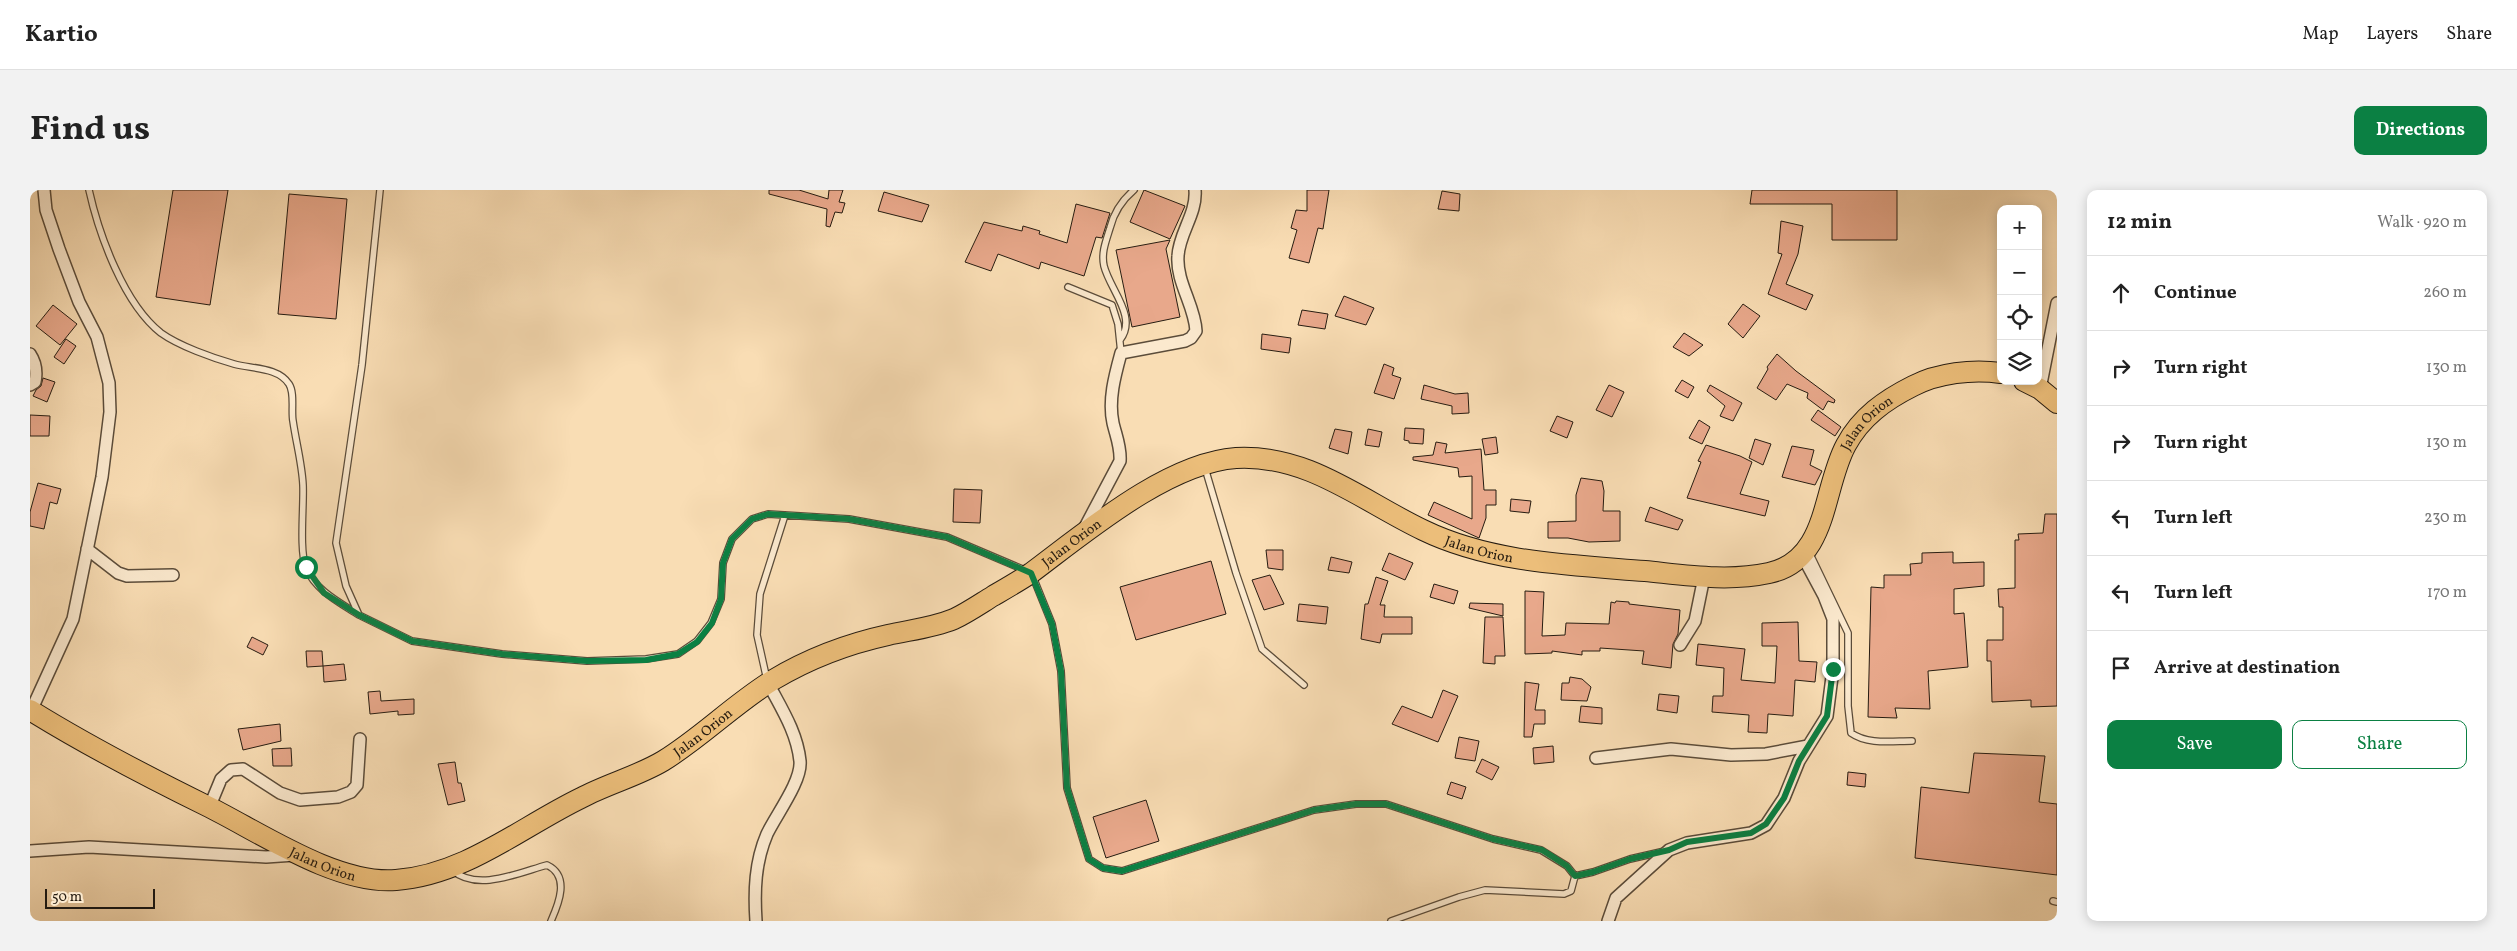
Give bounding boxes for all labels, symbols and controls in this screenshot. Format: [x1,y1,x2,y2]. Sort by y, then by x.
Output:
text: Kartio [25,18,98,52]
text: Map [2302,22,2338,47]
text: Layers [2366,22,2418,47]
text: Share [2446,22,2492,47]
text: Find us [30,106,150,154]
button: Directions [2354,106,2487,155]
map controls [1997,205,2042,385]
button: + [1997,205,2042,250]
text: 12 min [2107,208,2172,237]
text: Walk · 920 m [2377,212,2467,234]
button: − [1997,250,2042,295]
icon: ahead [2107,279,2135,307]
text: Continue [2154,280,2237,306]
text: 260 m [2423,282,2467,304]
button: locate [1997,295,2042,340]
button: layers [1997,340,2042,385]
icon: right [2107,354,2135,382]
text: Turn right [2154,355,2247,381]
text: 130 m [2426,357,2467,379]
street label: Jalan Orion [1837,392,1897,454]
icon: right [2107,429,2135,457]
text: Turn right [2154,430,2247,456]
text: 130 m [2426,432,2467,454]
icon: left [2107,504,2135,532]
text: Turn left [2154,505,2233,531]
text: 230 m [2424,507,2467,529]
street label: Jalan Orion [1038,515,1106,573]
street label: Jalan Orion [1442,532,1515,568]
route start [295,556,318,579]
icon: left [2107,579,2135,607]
text: Turn left [2154,580,2233,606]
text: 170 m [2427,582,2467,604]
icon: arrive [2107,654,2135,682]
text: Arrive at destination [2154,655,2340,681]
route end [1822,658,1845,681]
street label: Jalan Orion [670,704,737,762]
button: Save [2107,720,2282,769]
button: Share [2292,720,2467,769]
street label: Jalan Orion [286,843,358,887]
scale bar [45,886,155,909]
text: 50 m [52,888,82,907]

